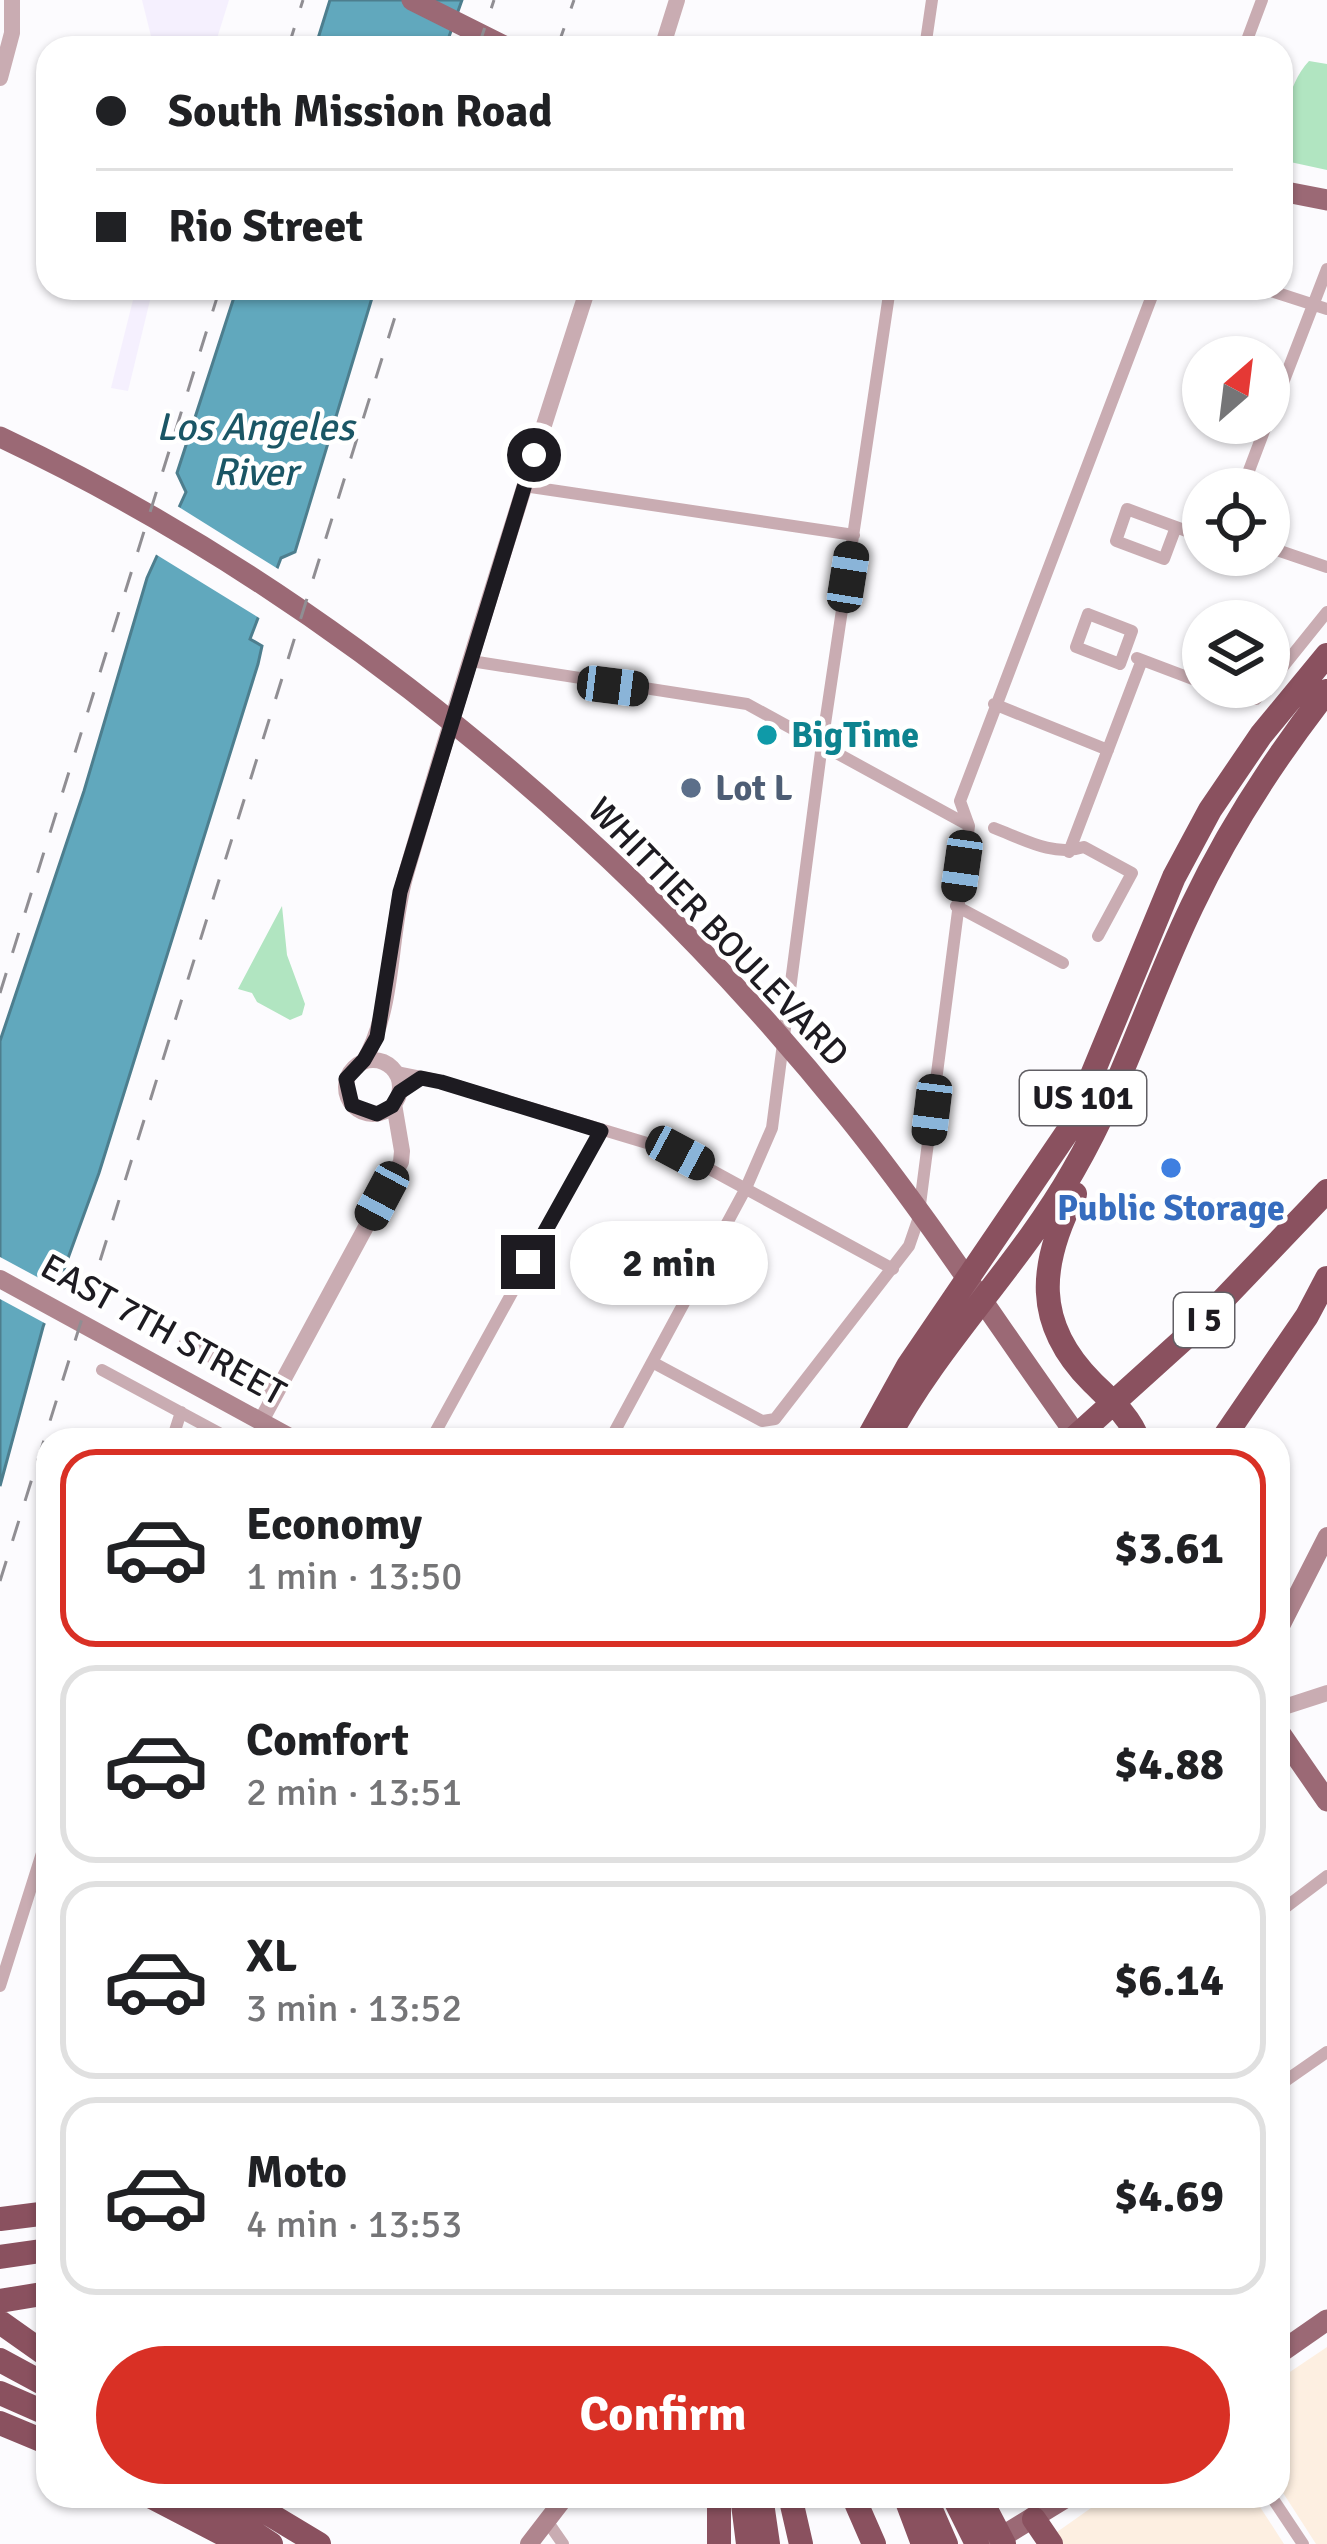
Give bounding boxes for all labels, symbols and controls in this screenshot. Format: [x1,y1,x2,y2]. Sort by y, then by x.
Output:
text: South Mission Road [168,84,552,139]
text: Rio Street [168,199,363,254]
north arrow [1182,336,1290,444]
map controls [1182,336,1290,708]
water label: Los Angeles River [156,403,357,496]
route start [507,428,561,482]
button: locate [1182,468,1290,576]
car [825,539,871,615]
button: layers [1182,600,1290,708]
car [575,664,651,708]
place label: BigTime [791,713,919,758]
marker: BigTime [754,722,780,748]
place label: Lot L [715,766,793,811]
marker: Lot L [678,775,704,801]
street label: WHITTIER BOULEVARD [578,788,858,1076]
car [939,828,985,904]
road number: US 101 [1020,1071,1146,1125]
car [910,1072,954,1148]
car [640,1120,720,1186]
marker: Public Storage [1158,1155,1184,1181]
car [349,1156,415,1236]
place label: Public Storage [1057,1186,1285,1231]
callout: 2 min [570,1220,768,1304]
route end [501,1235,555,1289]
text: 2 min [622,1239,716,1287]
street label: EAST 7TH STREET [33,1244,294,1416]
road number: I 5 [1174,1293,1234,1347]
icon: car [102,1494,210,1602]
text: Economy [246,1497,422,1552]
text: $3.61 [1114,1521,1224,1576]
text: 1 min · 13:50 [246,1552,462,1600]
icon: car [102,1710,210,1818]
text: Comfort [246,1713,409,1768]
text: $4.88 [1114,1737,1224,1792]
text: 2 min · 13:51 [246,1768,462,1816]
icon: car [102,1926,210,2034]
text: XL [246,1929,297,1984]
text: $6.14 [1114,1953,1224,2008]
text: 3 min · 13:52 [246,1984,462,2032]
icon: car [102,2142,210,2250]
text: Moto [246,2145,347,2200]
text: $4.69 [1114,2169,1224,2224]
text: 4 min · 13:53 [246,2200,462,2248]
button: Confirm [96,2346,1230,2484]

